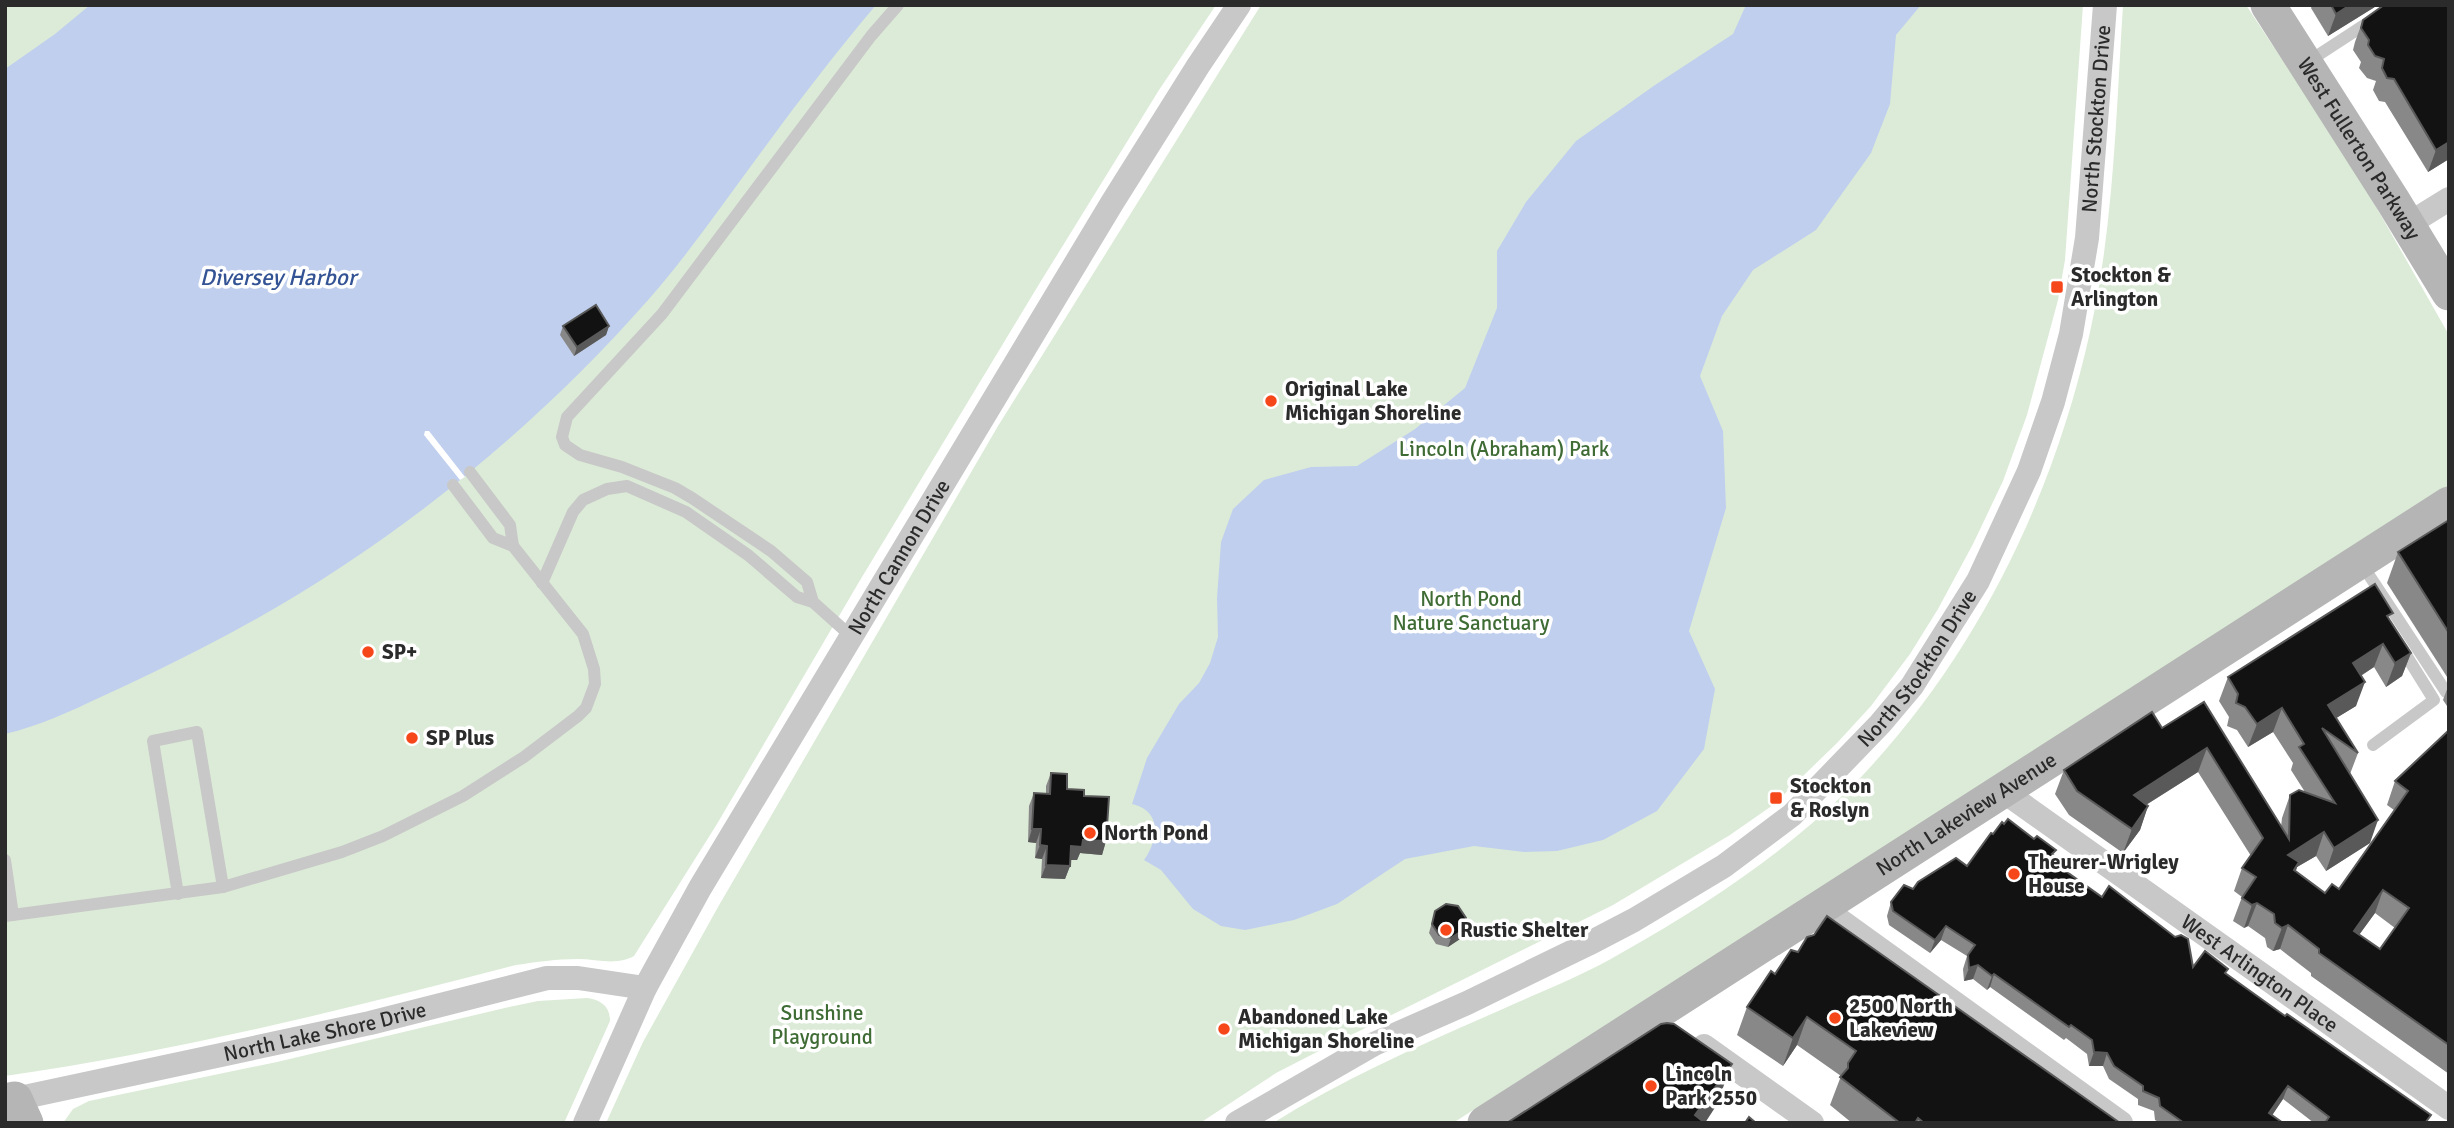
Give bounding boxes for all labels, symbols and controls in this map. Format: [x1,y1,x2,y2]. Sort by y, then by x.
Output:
street label: North Stockton Drive [2076,24,2116,214]
street label: West Fullerton Parkway [2292,52,2427,245]
place label: Stockton & Arlington [2071,262,2171,312]
water label: Diversey Harbor [200,263,360,292]
marker: Stockton & Arlington [2049,279,2065,295]
place label: Original Lake Michigan Shoreline [1285,376,1462,426]
marker: Original Lake Michigan Shoreline [1263,393,1279,409]
park label: Lincoln (Abraham) Park [1399,436,1610,462]
street label: North Cannon Drive [842,475,956,640]
street label: North Stockton Drive [1852,585,1982,752]
park label: North Pond Nature Sanctuary [1392,586,1550,636]
place label: SP+ [382,639,417,665]
marker: SP+ [360,644,376,660]
place label: SP Plus [426,725,494,751]
marker: SP Plus [404,730,420,746]
street label: North Lakeview Avenue [1871,746,2061,881]
place label: Stockton & Roslyn [1790,773,1871,823]
marker: Stockton & Roslyn [1768,790,1784,806]
place label: North Pond [1104,820,1208,846]
marker: North Pond [1082,825,1098,841]
place label: Theurer-Wrigley House [2028,849,2179,899]
marker: Theurer-Wrigley House [2006,866,2022,882]
street label: West Arlington Place [2176,909,2343,1038]
place label: Rustic Shelter [1460,917,1589,943]
marker: Rustic Shelter [1438,922,1454,938]
place label: 2500 North Lakeview [1849,993,1953,1043]
street label: North Lake Shore Drive [221,996,429,1067]
park label: Sunshine Playground [771,1000,873,1050]
place label: Abandoned Lake Michigan Shoreline [1238,1004,1415,1054]
marker: 2500 North Lakeview [1827,1010,1843,1026]
marker: Abandoned Lake Michigan Shoreline [1216,1021,1232,1037]
place label: Lincoln Park 2550 [1665,1061,1757,1111]
marker: Lincoln Park 2550 [1643,1078,1659,1094]

